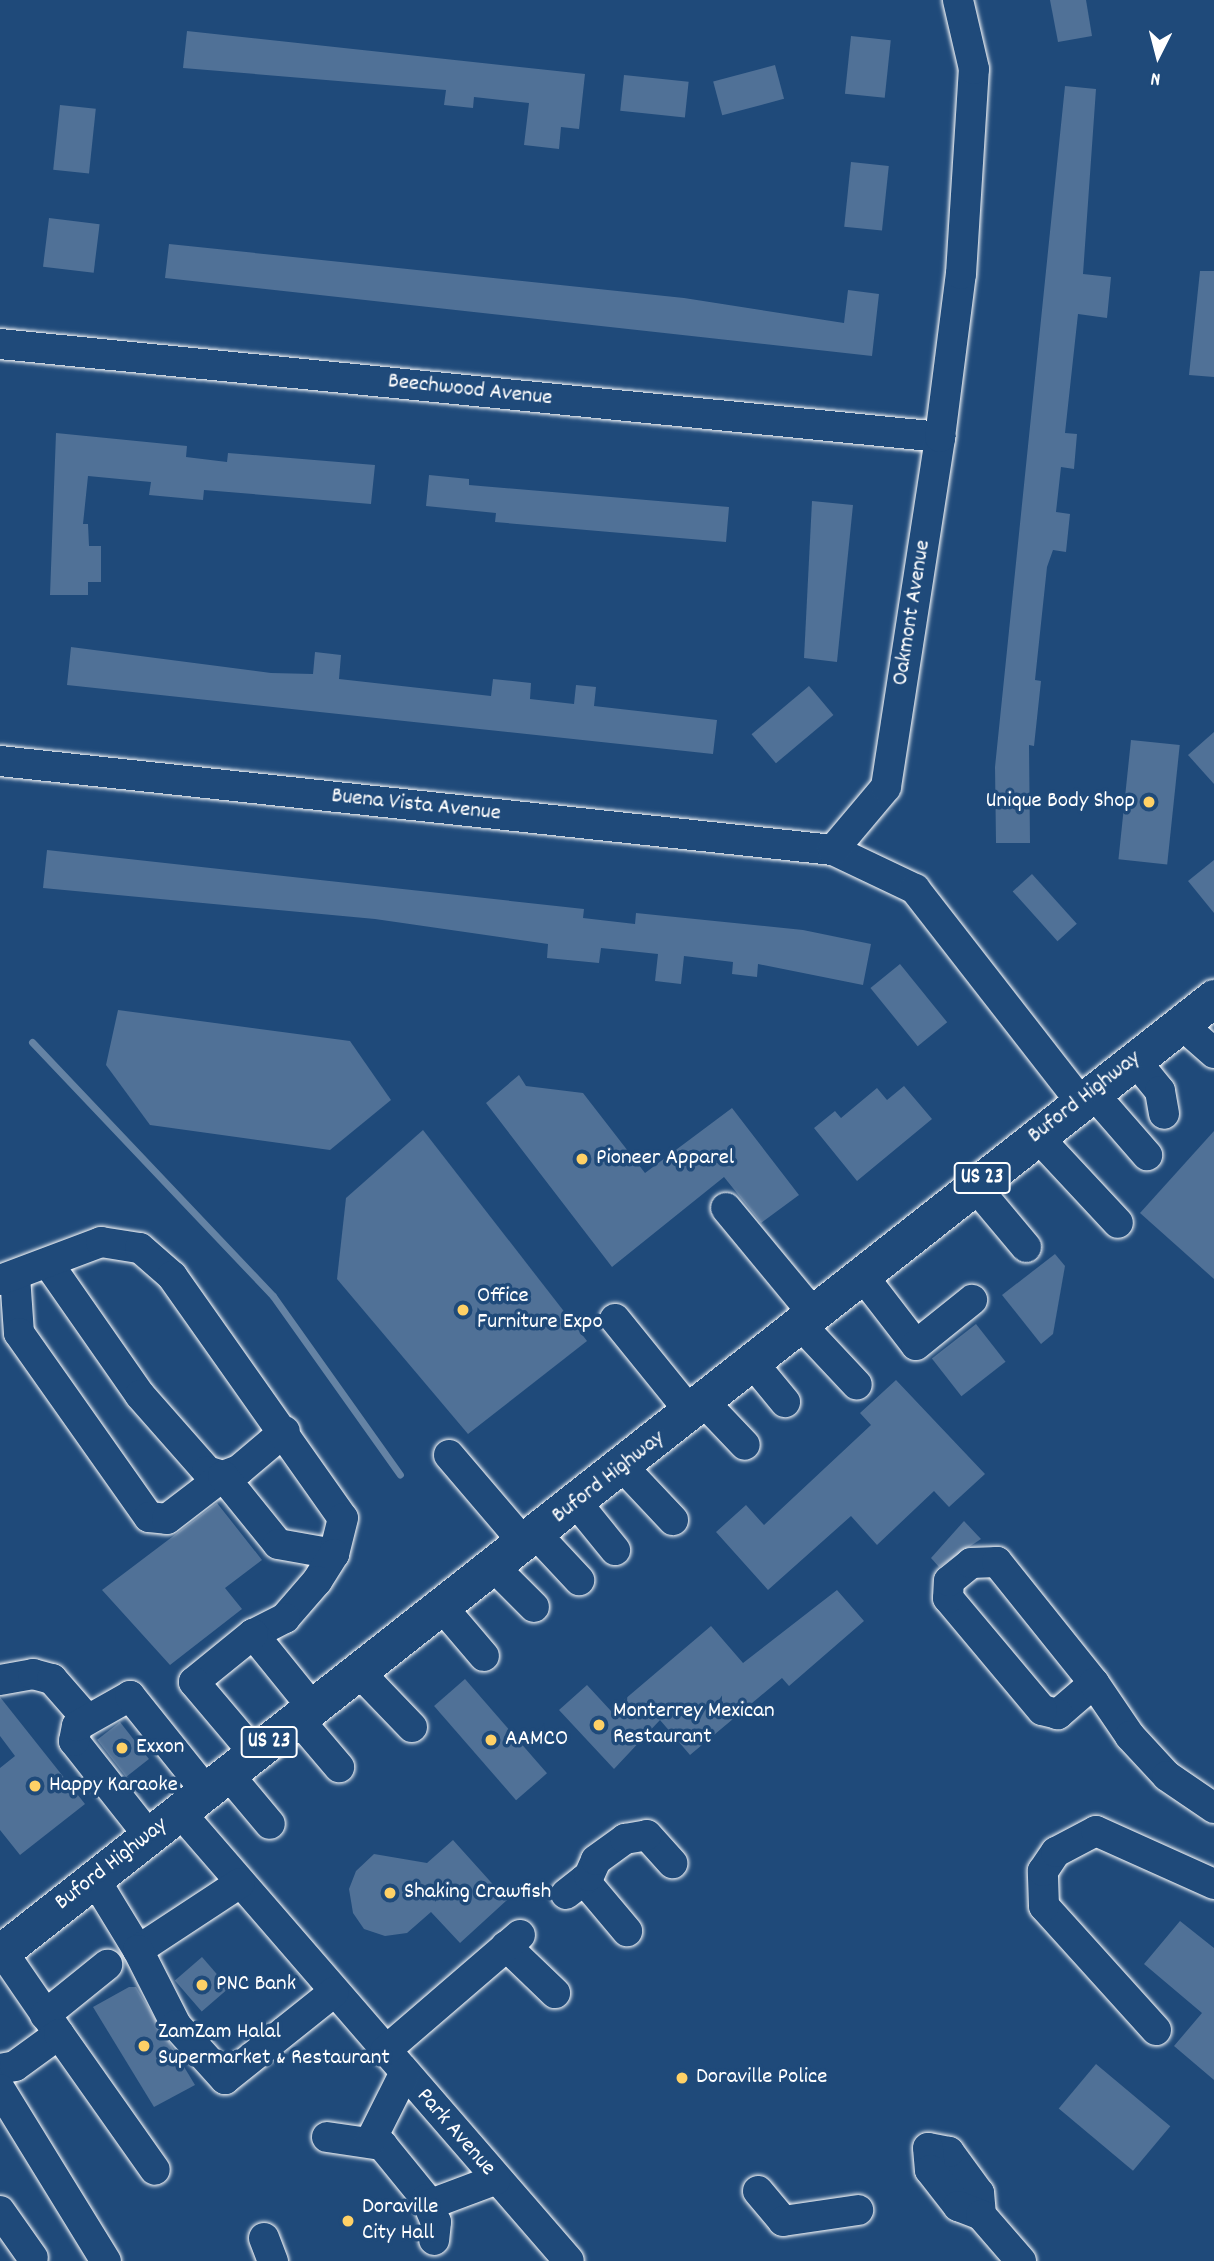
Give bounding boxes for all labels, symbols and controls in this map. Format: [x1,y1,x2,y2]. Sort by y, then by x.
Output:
north arrow [1123,21,1193,91]
text: N [1150,63,1162,91]
street label: Beechwood Avenue [386,369,554,413]
street label: Oakmont Avenue [888,538,938,688]
street label: Buena Vista Avenue [330,783,502,829]
place label: Unique Body Shop [986,788,1135,816]
marker: Unique Body Shop [1141,794,1157,810]
street label: Buford Highway [1023,1045,1147,1151]
place label: Pioneer Apparel [596,1145,734,1173]
marker: Pioneer Apparel [574,1151,590,1167]
road number: US 23 [952,1160,1012,1196]
place label: Office Furniture Expo [477,1283,603,1337]
marker: Office Furniture Expo [455,1302,471,1318]
street label: Buford Highway [547,1425,671,1531]
place label: Monterrey Mexican Restaurant [613,1698,775,1752]
marker: Monterrey Mexican Restaurant [591,1717,607,1733]
road number: US 23 [239,1724,299,1760]
place label: AAMCO [505,1726,568,1754]
marker: AAMCO [483,1732,499,1748]
place label: Exxon [136,1734,184,1762]
marker: Exxon [114,1740,130,1756]
place label: Happy Karaoke [49,1772,178,1800]
marker: Happy Karaoke [27,1778,43,1794]
street label: Buford Highway [50,1812,174,1918]
place label: Shaking Crawfish [404,1879,551,1907]
marker: Shaking Crawfish [382,1885,398,1901]
place label: PNC Bank [216,1971,296,1999]
marker: PNC Bank [194,1977,210,1993]
place label: ZamZam Halal Supermarket & Restaurant [158,2019,390,2073]
marker: ZamZam Halal Supermarket & Restaurant [136,2038,152,2054]
place label: Doraville Police [696,2064,827,2092]
marker: Doraville Police [674,2070,690,2086]
street label: Park Avenue [409,2083,501,2183]
place label: Doraville City Hall [362,2194,438,2248]
marker: Doraville City Hall [340,2213,356,2229]

